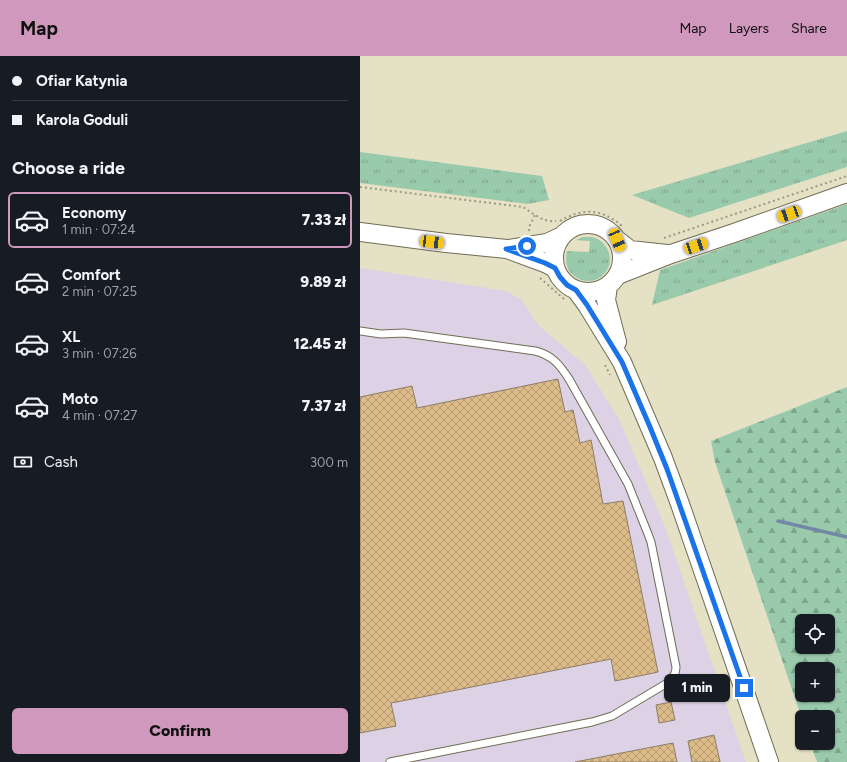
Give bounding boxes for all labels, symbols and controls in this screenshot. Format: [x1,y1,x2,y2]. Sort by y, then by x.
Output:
text: Map [20,17,58,40]
text: Map [679,20,707,37]
text: Layers [729,20,769,37]
text: Share [791,20,827,37]
text: Ofiar Katynia [36,72,128,90]
text: Karola Goduli [36,111,128,129]
text: Choose a ride [12,157,125,179]
icon: car [14,202,50,238]
text: Economy [62,204,127,222]
car [776,204,802,224]
text: 7.33 zł [302,211,346,229]
text: 1 min · 07:24 [62,222,136,237]
car [607,227,627,253]
car [419,235,445,249]
route start [518,237,536,255]
car [683,237,709,255]
icon: car [14,264,50,300]
text: Comfort [62,266,121,284]
text: 9.89 zł [300,273,346,291]
text: 2 min · 07:25 [62,284,137,299]
icon: car [14,326,50,362]
text: XL [62,328,80,346]
text: 12.45 zł [294,335,346,353]
text: 3 min · 07:26 [62,346,137,361]
icon: car [14,388,50,424]
text: Moto [62,390,98,408]
text: 7.37 zł [302,397,346,415]
text: 4 min · 07:27 [62,408,137,423]
icon: cash [12,451,34,473]
text: Cash [44,453,78,471]
text: 300 m [310,455,348,470]
map controls [795,614,835,750]
button: locate [795,614,835,654]
button: + [795,662,835,702]
callout: 1 min [664,674,730,702]
route end [735,679,753,697]
text: 1 min [681,680,713,695]
button: Confirm [12,708,348,754]
button: − [795,710,835,750]

